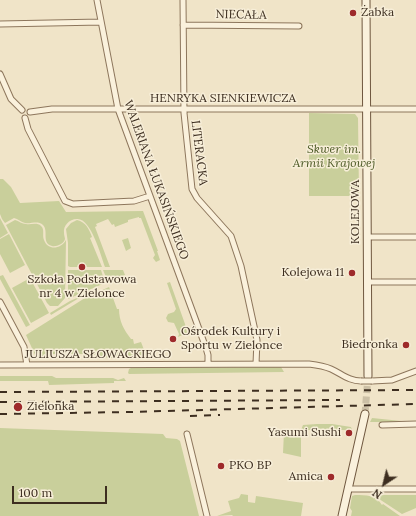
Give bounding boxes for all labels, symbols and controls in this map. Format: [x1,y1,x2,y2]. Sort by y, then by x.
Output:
place label: Żabka [361,6,394,20]
street label: NIECAŁA [215,7,267,23]
marker: Żabka [348,8,358,18]
street label: HENRYKA SIENKIEWICZA [150,92,296,106]
street label: WALERIANA ŁUKASIŃSKIEGO [120,98,192,262]
street label: LITERACKA [188,119,210,187]
park label: Skwer im. Armii Krajowej [293,143,375,171]
street label: KOLEJOWA [349,180,363,244]
marker: Szkoła Podstawowa nr 4 w Zielonce [77,262,87,272]
place label: Kolejowa 11 [282,266,344,280]
marker: Kolejowa 11 [347,268,357,278]
place label: Szkoła Podstawowa nr 4 w Zielonce [28,273,136,301]
place label: Ośrodek Kultury i Sportu w Zielonce [181,325,282,353]
marker: Ośrodek Kultury i Sportu w Zielonce [168,334,178,344]
place label: Biedronka [342,338,398,352]
marker: Biedronka [401,340,411,350]
street label: JULIUSZA SŁOWACKIEGO [25,348,171,362]
place label: Zielonka [27,400,74,414]
marker: Zielonka [12,401,24,413]
place label: Yasumi Sushi [268,426,341,440]
marker: Yasumi Sushi [344,428,354,438]
place label: PKO BP [229,459,271,473]
marker: PKO BP [216,461,226,471]
north arrow [364,464,404,504]
place label: Amica [289,470,323,484]
marker: Amica [326,472,336,482]
scale bar [14,478,109,504]
text: 100 m [19,485,52,500]
text: N [370,486,385,502]

